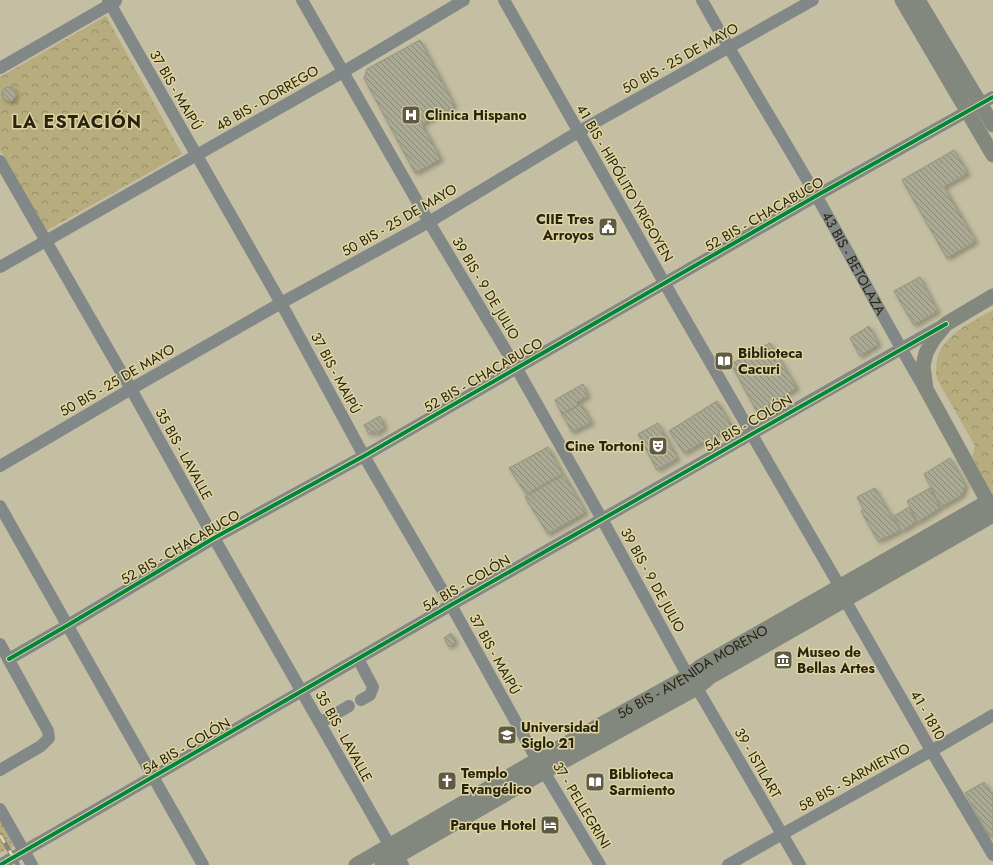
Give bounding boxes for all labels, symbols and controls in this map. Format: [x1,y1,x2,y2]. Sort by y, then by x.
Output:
street label: 50 BIS - 25 DE MAYO [618,18,742,98]
street label: 37 BIS - MAIPÚ [145,46,207,134]
street label: 48 BIS - DORREGO [212,60,322,136]
street label: 41 BIS - HIPÓLITO YRIGOYEN [572,101,678,265]
hospital icon: Clinica Hispano [400,104,422,126]
place label: Clinica Hispano [425,105,527,125]
district label: LA ESTACIÓN [12,109,142,135]
street label: 52 BIS - CHACABUCO [701,172,827,256]
street label: 50 BIS - 25 DE MAYO [338,179,460,261]
street label: 43 BIS - BETOLAZA [817,208,891,319]
place label: CIIE Tres Arroyos [536,209,595,245]
public building icon: CIIE Tres Arroyos [597,216,619,238]
street label: 39 BIS - 9 DE JULIO [447,233,525,343]
street label: 37 BIS - MAIPÚ [306,329,366,417]
street label: 52 BIS - CHACABUCO [420,333,546,417]
street label: 50 BIS - 25 DE MAYO [56,339,178,421]
place label: Biblioteca Cacuri [738,343,803,379]
library icon: Biblioteca Cacuri [713,350,735,372]
street label: 54 BIS - COLÓN [700,390,796,456]
street label: 35 BIS - LAVALLE [151,405,217,503]
theatre icon: Cine Tortoni [647,435,669,457]
place label: Cine Tortoni [565,436,644,456]
street label: 52 BIS - CHACABUCO [117,505,243,589]
street label: 39 BIS - 9 DE JULIO [616,524,690,636]
street label: 54 BIS - COLÓN [418,550,514,616]
street label: 37 BIS - MAIPÚ [465,610,525,698]
street label: 56 BIS - AVENIDA MORENO [613,620,772,724]
place label: Museo de Bellas Artes [797,642,876,678]
museum icon: Museo de Bellas Artes [772,649,794,671]
street label: 41 - 1810 [906,686,950,744]
street label: 35 BIS - LAVALLE [311,687,377,785]
street label: 54 BIS - COLÓN [138,713,234,779]
place label: Universidad Siglo 21 [521,717,599,753]
school or university icon: Universidad Siglo 21 [496,724,518,746]
street label: 39 - ISTILART [730,724,787,802]
street label: 58 BIS - SARMIENTO [795,738,913,816]
street label: 37 - PELLEGRINI [548,758,616,852]
place label: Templo Evangélico [461,763,532,799]
place label: Biblioteca Sarmiento [609,764,675,800]
church icon: Templo Evangélico [436,770,458,792]
library icon: Biblioteca Sarmiento [584,771,606,793]
hotel icon: Parque Hotel [539,814,561,836]
place label: Parque Hotel [450,815,536,835]

